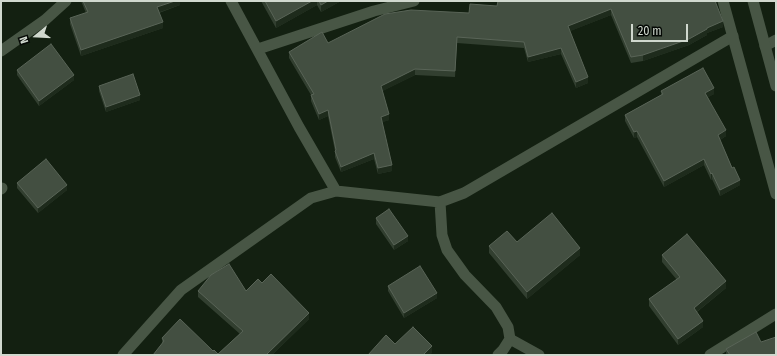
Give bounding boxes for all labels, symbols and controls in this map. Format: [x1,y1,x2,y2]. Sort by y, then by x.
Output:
north arrow [16,16,56,56]
scale bar [633,16,690,42]
text: 20 m [638,24,662,38]
text: N [17,35,31,45]

